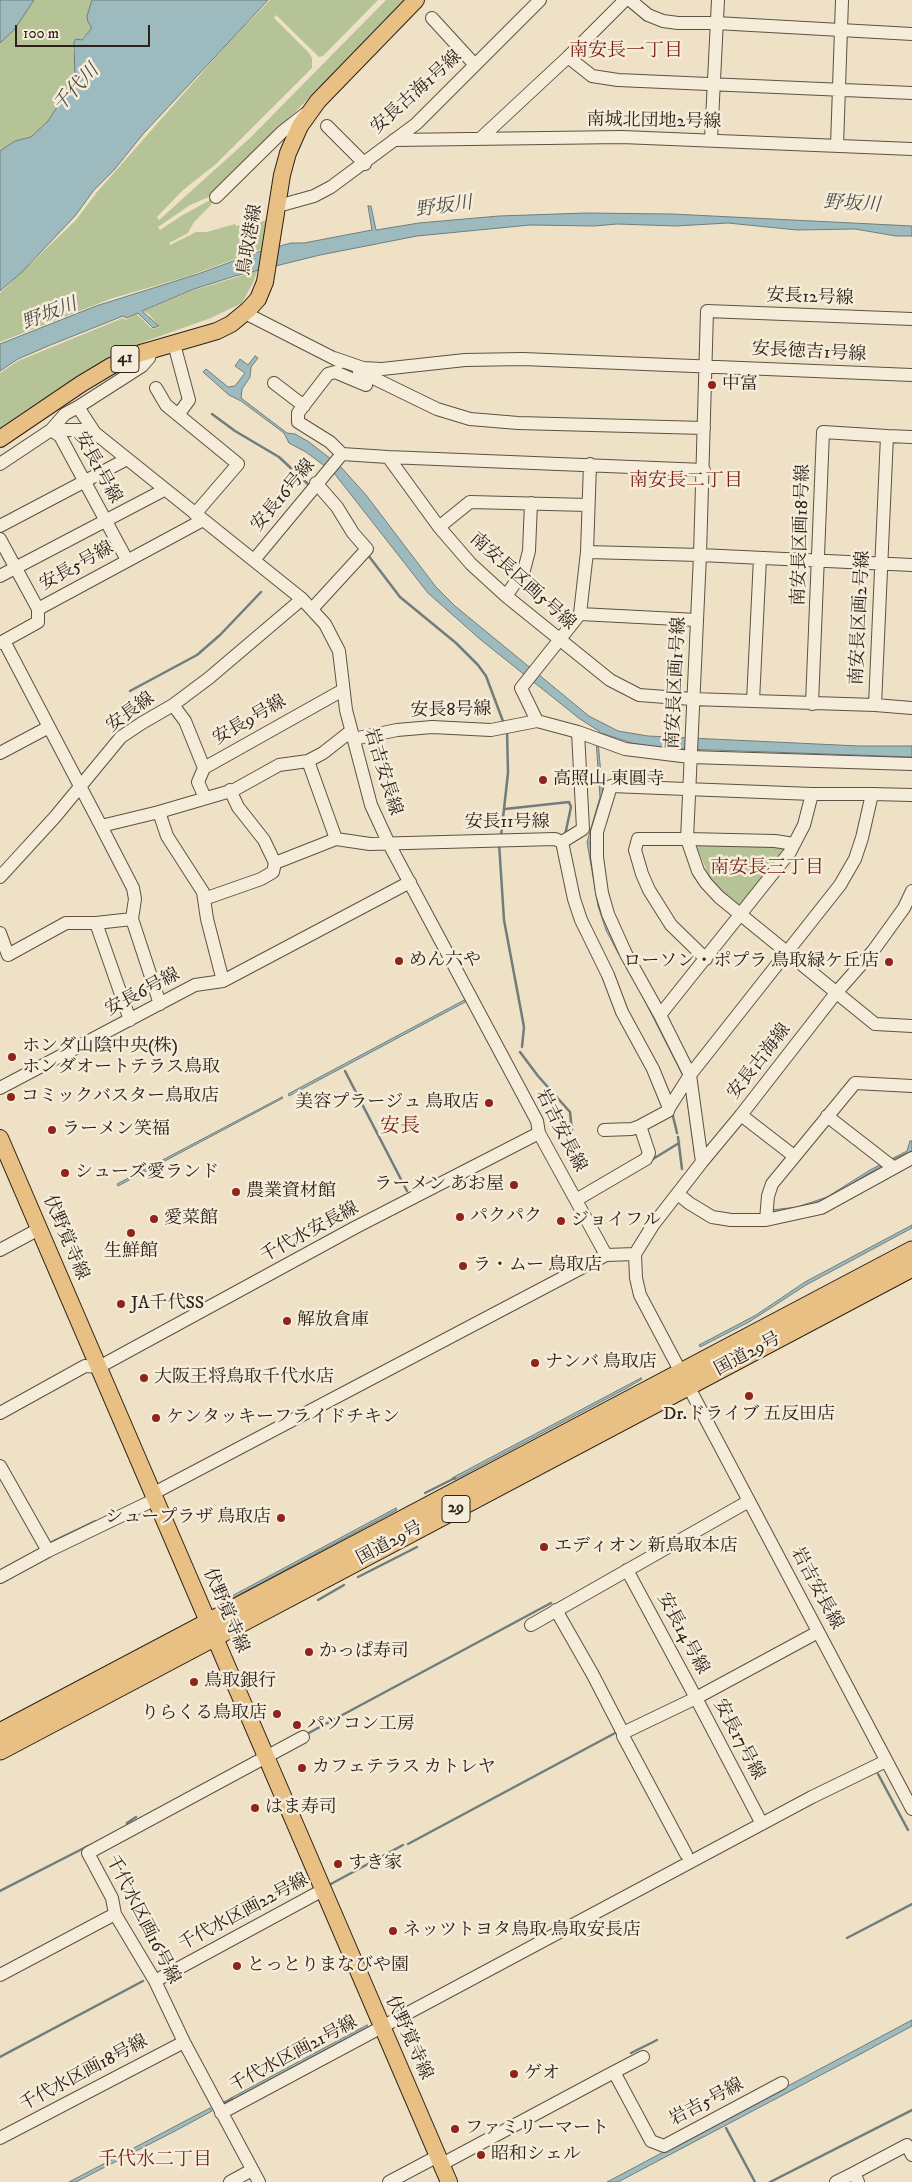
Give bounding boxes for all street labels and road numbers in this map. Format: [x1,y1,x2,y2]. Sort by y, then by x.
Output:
street label: 安長古海1号線 [367,47,467,139]
street label: 南城北団地2号線 [586,110,722,134]
street label: 鳥取港線 [234,203,268,277]
street label: 安長12号線 [766,286,854,310]
street label: 安長徳吉1号線 [751,339,867,367]
road number: 41 [111,346,139,372]
street label: 安長1号線 [68,428,126,508]
street label: 安長16号線 [247,455,321,537]
street label: 南安長区画18号線 [789,464,815,606]
street label: 南安長区画5号線 [465,529,579,635]
street label: 安長5号線 [36,538,118,596]
street label: 南安長区画2号線 [847,550,875,686]
street label: 南安長区画1号線 [663,616,691,750]
street label: 安長線 [103,688,159,738]
street label: 安長9号線 [210,691,290,751]
street label: 安長8号線 [410,699,492,723]
street label: 岩吉安長線 [359,726,405,818]
street label: 安長11号線 [464,812,550,834]
street label: 安長6号線 [102,964,184,1022]
street label: 安長古海線 [724,1020,796,1104]
street label: 岩吉安長線 [530,1086,590,1176]
street label: 伏野覚寺線 [37,1192,93,1284]
street label: 千代水安長線 [257,1198,363,1268]
street label: 国道29号 [711,1329,785,1381]
road number: 29 [442,1496,470,1522]
street label: 国道29号 [353,1518,427,1570]
street label: 岩吉安長線 [785,1544,847,1634]
street label: 伏野覚寺線 [197,1565,253,1657]
street label: 安長14号線 [652,1590,712,1678]
street label: 安長17号線 [708,1696,768,1784]
street label: 千代水区画16号線 [100,1852,184,1988]
street label: 千代水区画22号線 [175,1870,313,1956]
street label: 伏野覚寺線 [380,1992,436,2084]
street label: 千代水区画21号線 [226,2012,362,2098]
street label: 千代水区画18号線 [16,2031,152,2117]
street label: 岩吉5号線 [666,2074,748,2132]

